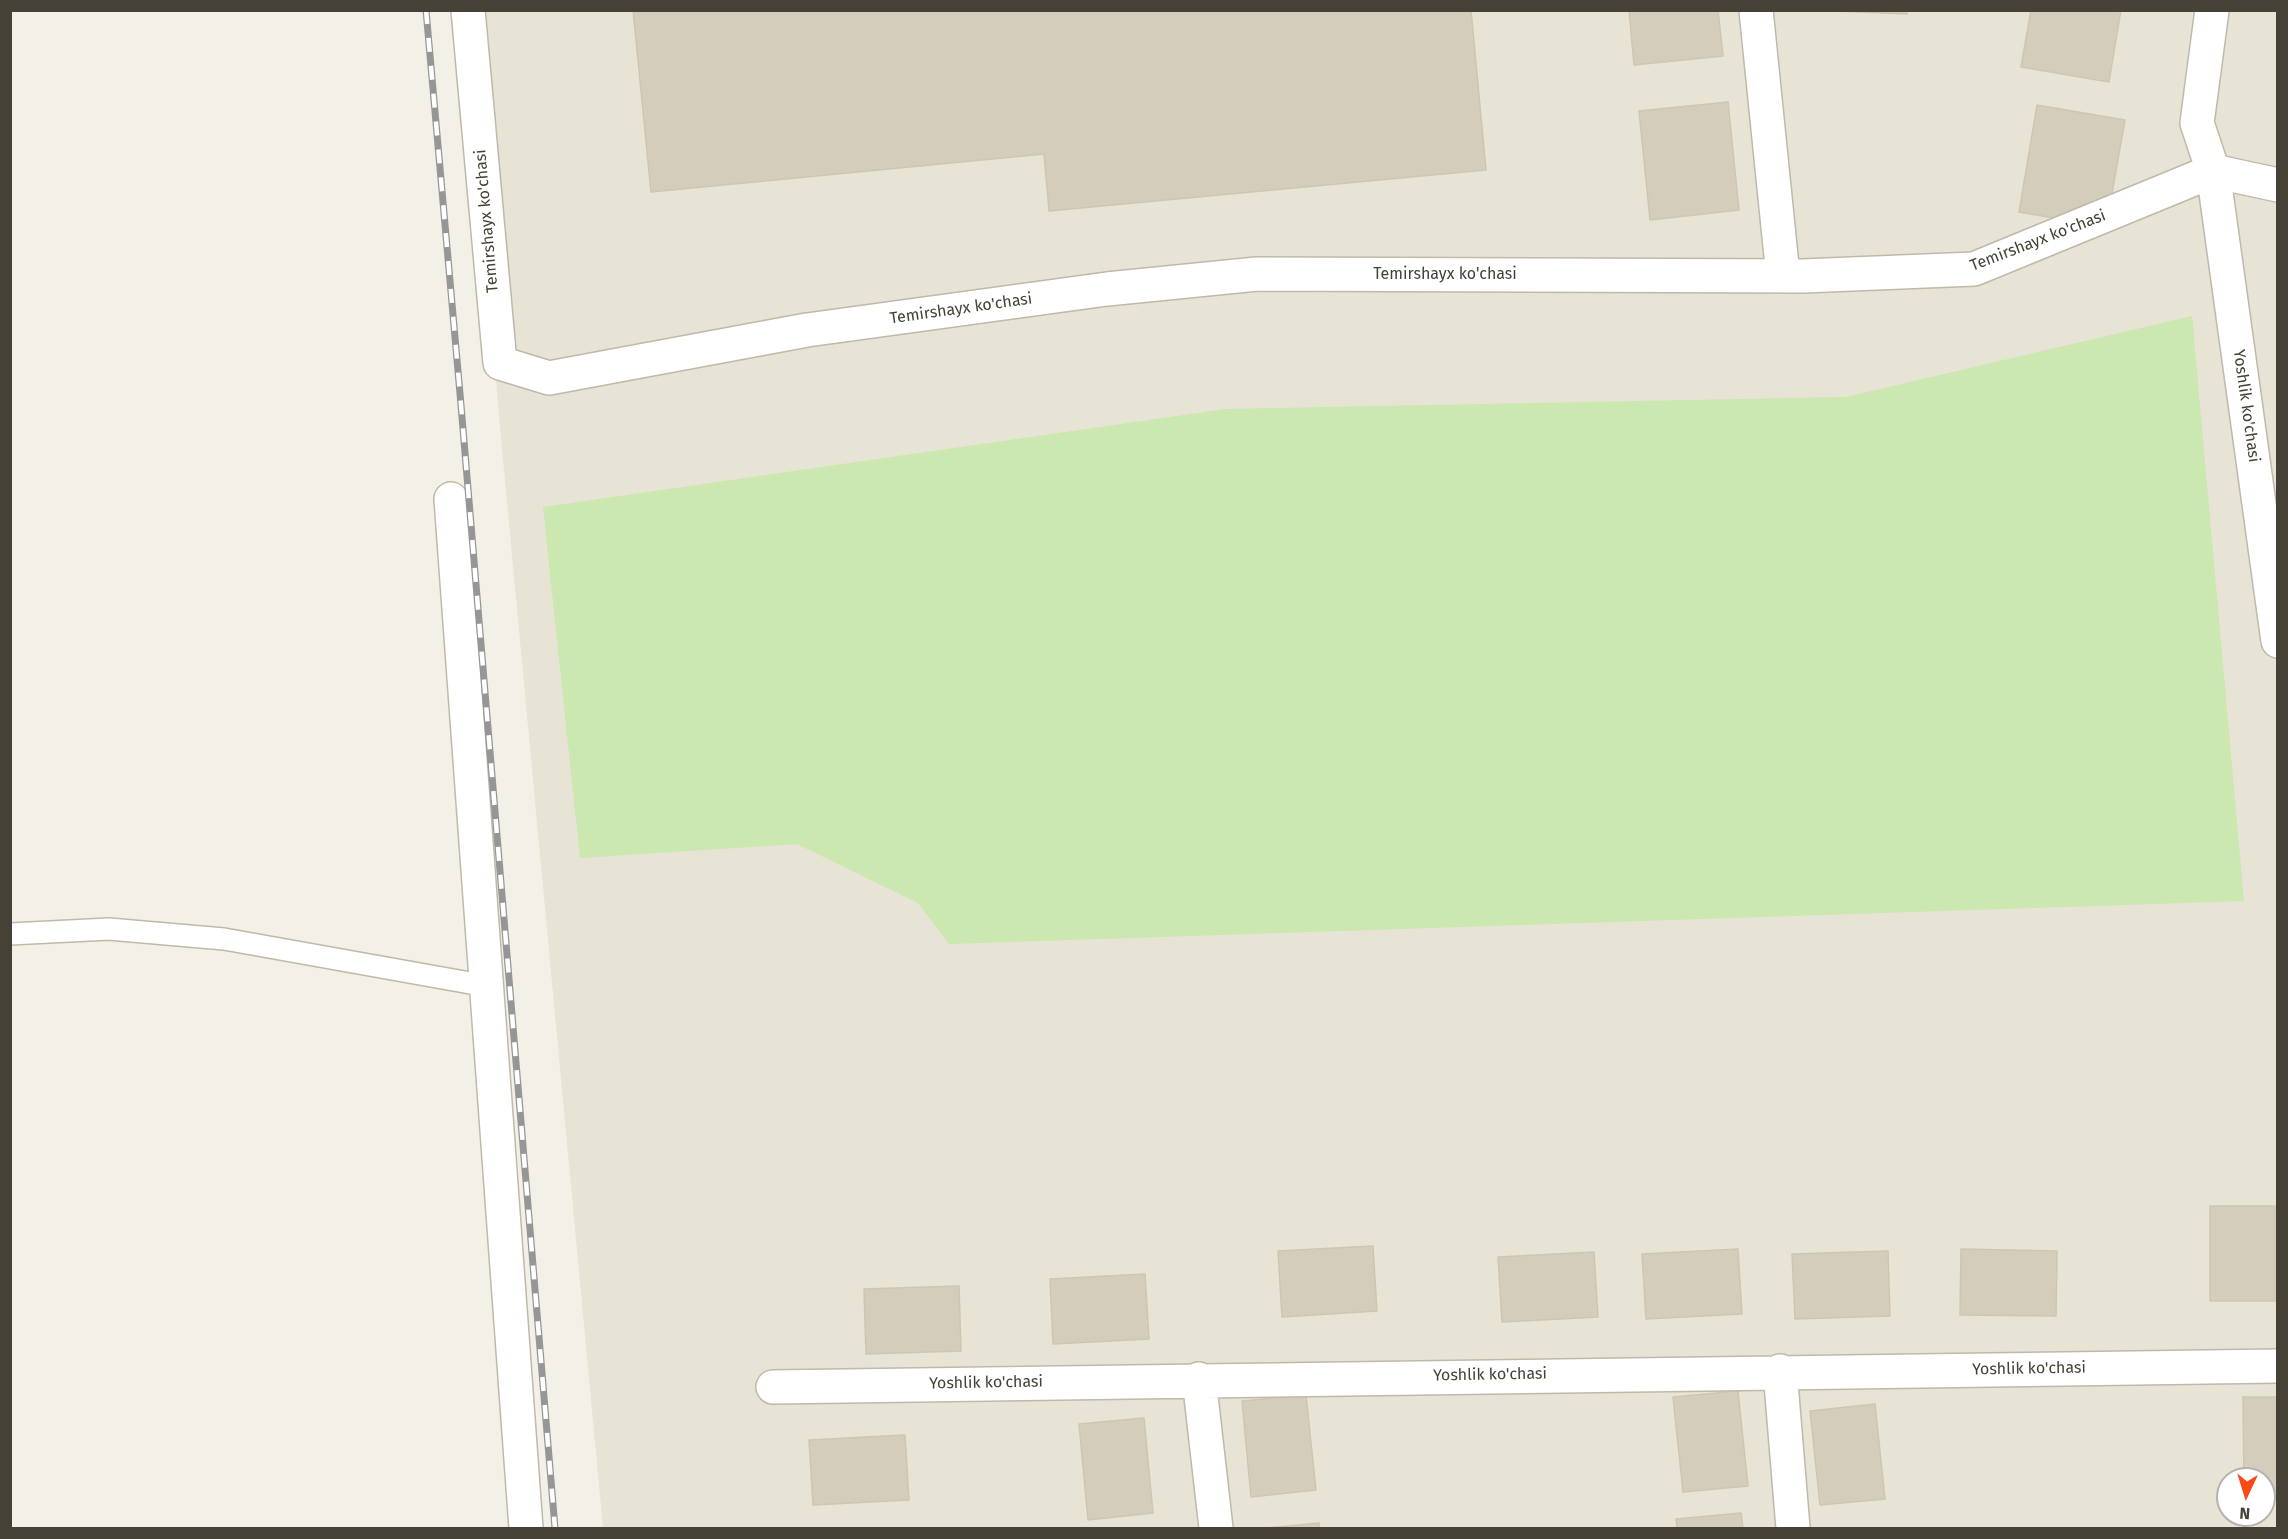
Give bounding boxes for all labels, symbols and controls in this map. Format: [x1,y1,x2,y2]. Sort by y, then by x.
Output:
street label: Temirshayx ko'chasi [471,149,503,293]
street label: Temirshayx ko'chasi [1968,206,2108,276]
street label: Temirshayx ko'chasi [1373,265,1517,285]
street label: Temirshayx ko'chasi [889,290,1033,328]
street label: Yoshlik ko'chasi [2229,348,2263,464]
street label: Yoshlik ko'chasi [1972,1358,2086,1380]
street label: Yoshlik ko'chasi [1433,1364,1547,1386]
street label: Yoshlik ko'chasi [929,1372,1043,1394]
north arrow [2216,1467,2276,1527]
text: N [2239,1504,2251,1523]

